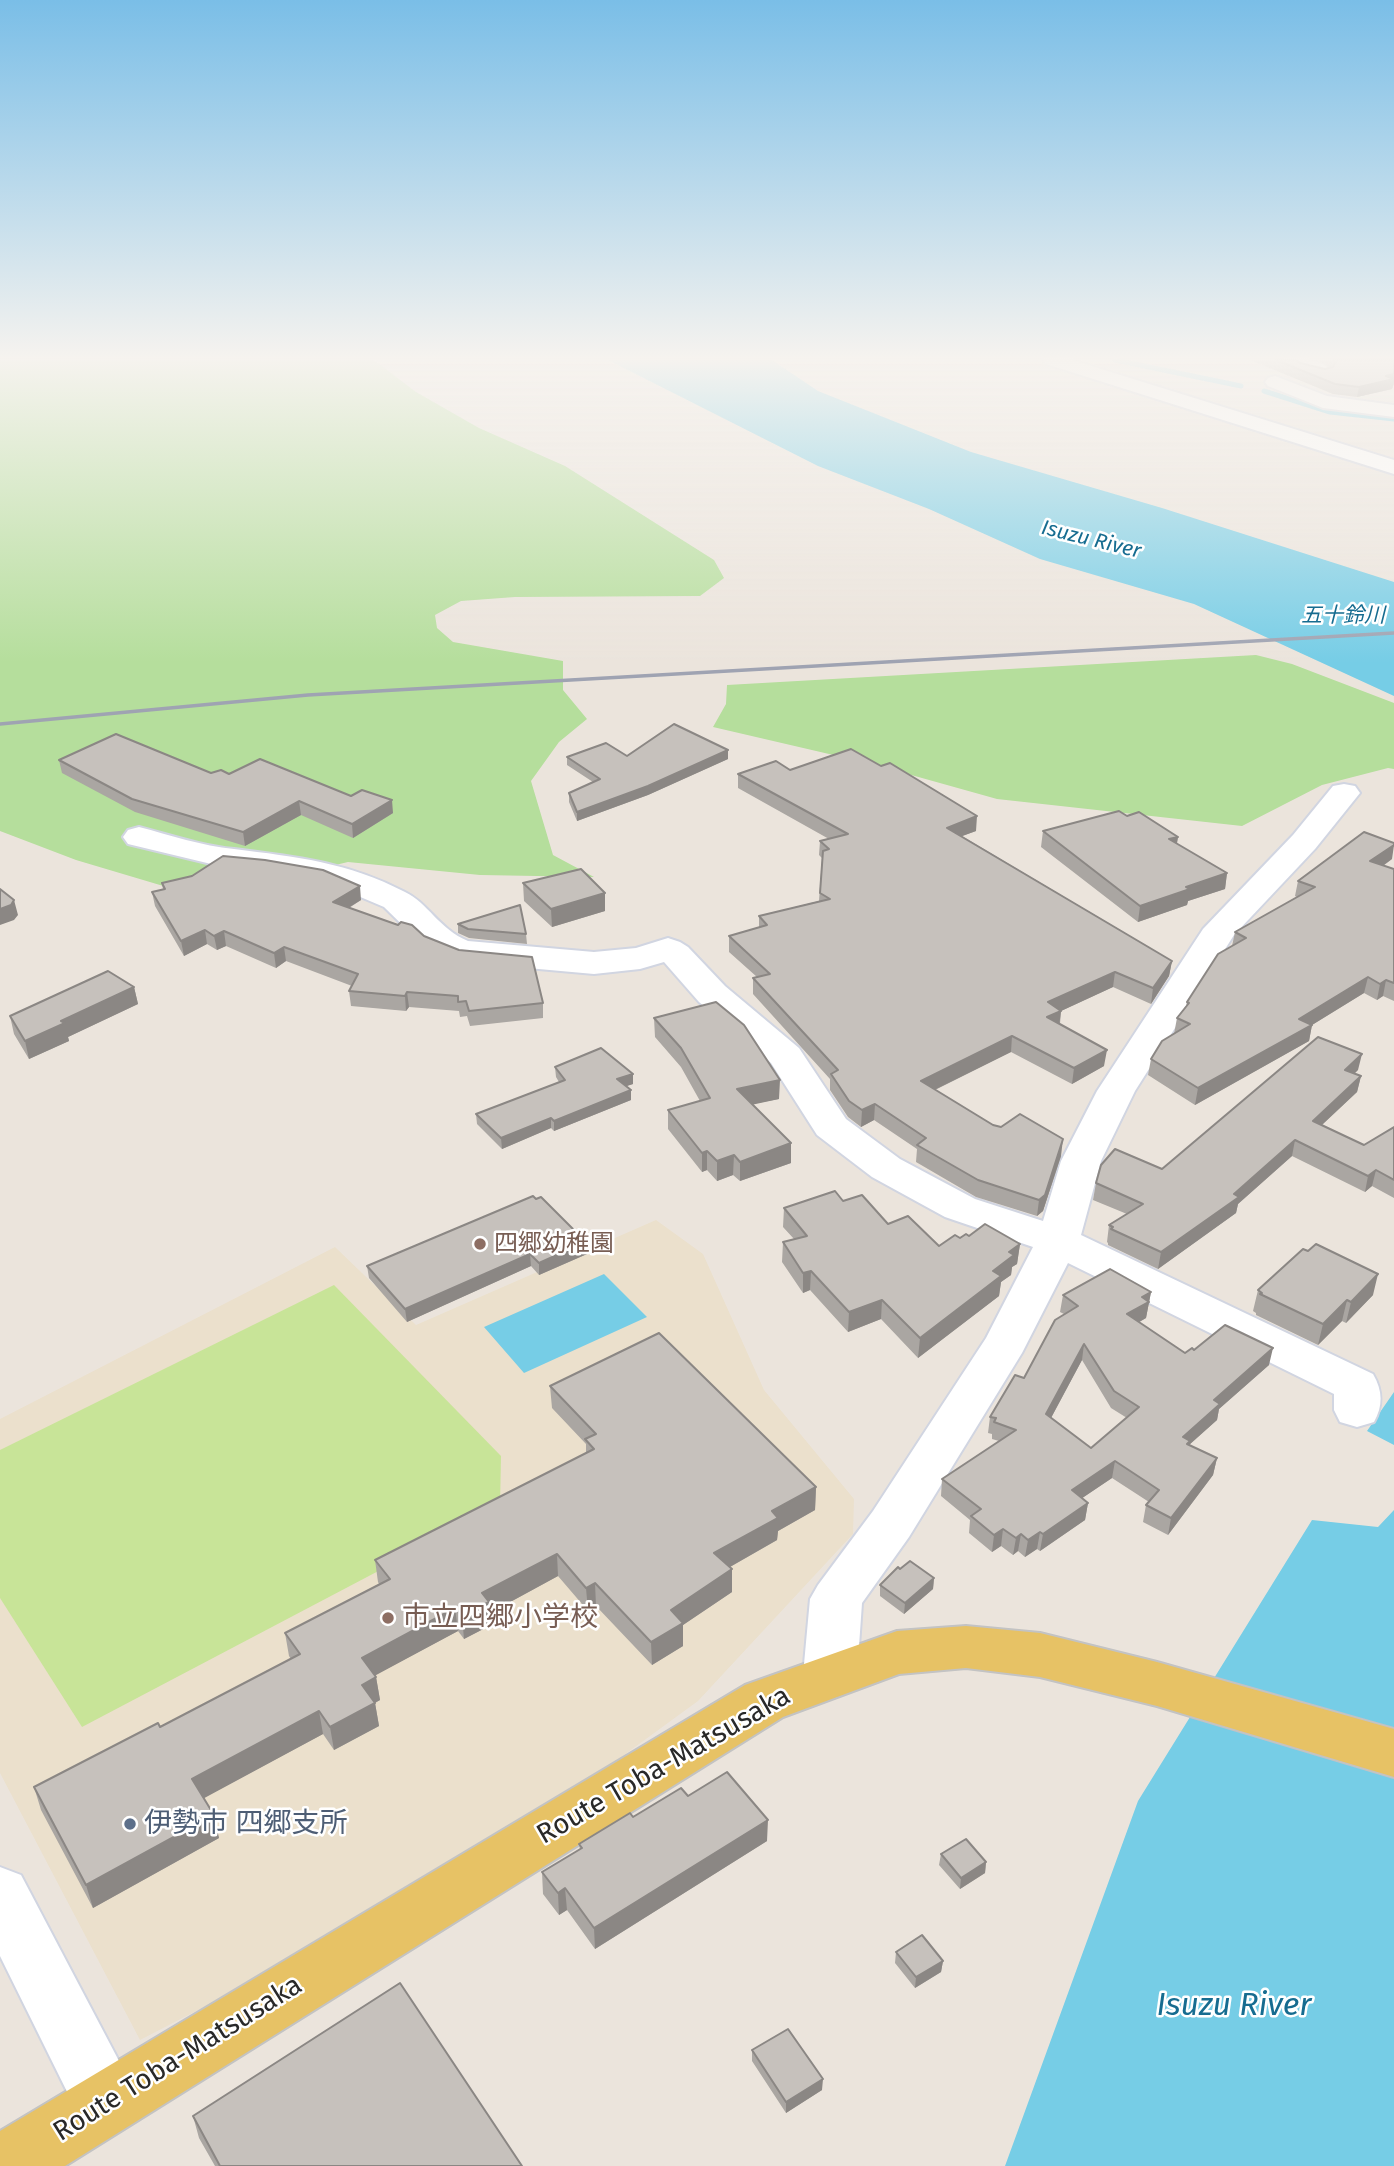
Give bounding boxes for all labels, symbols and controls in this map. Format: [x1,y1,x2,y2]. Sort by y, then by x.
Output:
water label: Isuzu River [1039,515,1143,565]
water label: 五十鈴川 [1301,603,1385,629]
place label: 四郷幼稚園 [494,1230,614,1258]
marker: 四郷幼稚園 [472,1236,488,1252]
place label: 市立四郷小学校 [402,1601,598,1635]
marker: 市立四郷小学校 [380,1610,396,1626]
street label: Route Toba-Matsusaka [531,1680,797,1852]
place label: 伊勢市 四郷支所 [144,1807,347,1841]
marker: 伊勢市 四郷支所 [122,1816,138,1832]
street label: Route Toba-Matsusaka [47,1969,309,2149]
water label: Isuzu River [1157,1987,1311,2025]

